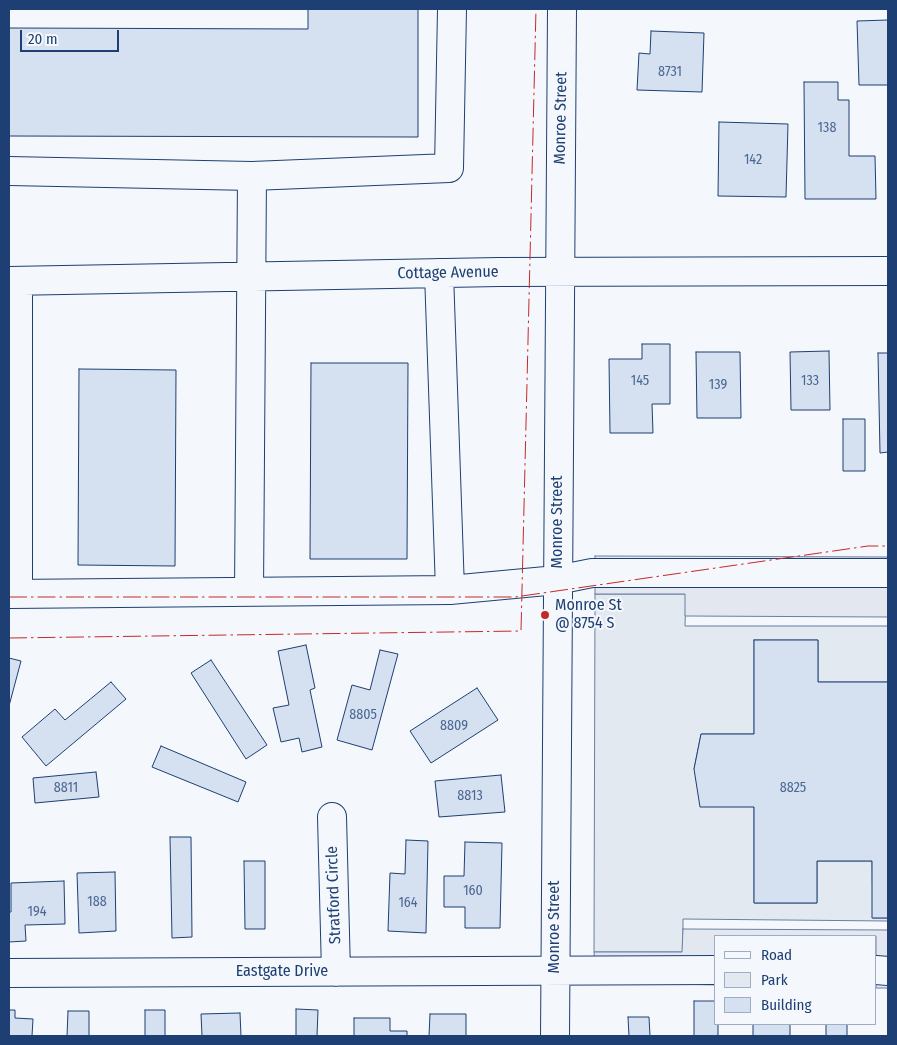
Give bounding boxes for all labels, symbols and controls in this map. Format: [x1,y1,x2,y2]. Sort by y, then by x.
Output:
scale bar [22,20,121,52]
text: 20 m [28,30,58,48]
house number: 8731 [658,64,682,80]
street label: Monroe Street [551,71,571,165]
house number: 138 [818,120,836,136]
house number: 142 [744,152,762,168]
street label: Cottage Avenue [397,263,499,283]
house number: 145 [631,373,649,389]
house number: 133 [801,373,819,389]
house number: 139 [709,377,727,393]
street label: Monroe Street [548,476,568,568]
place label: Monroe St @ 8754 S [555,596,622,634]
marker: Monroe St @ 8754 S [539,609,551,621]
house number: 8805 [349,707,377,723]
house number: 8809 [440,718,468,734]
house number: 8811 [54,780,78,796]
house number: 8825 [780,780,806,796]
house number: 8813 [457,788,483,804]
street label: Stratford Circle [323,846,345,944]
street label: Monroe Street [545,881,565,973]
house number: 160 [463,883,483,899]
house number: 188 [87,894,107,910]
house number: 164 [398,895,418,911]
house number: 194 [28,904,46,920]
legend [714,935,877,1025]
text: Road [761,946,792,964]
street label: Eastgate Drive [236,962,328,982]
text: Park [761,971,788,989]
text: Building [761,996,812,1014]

